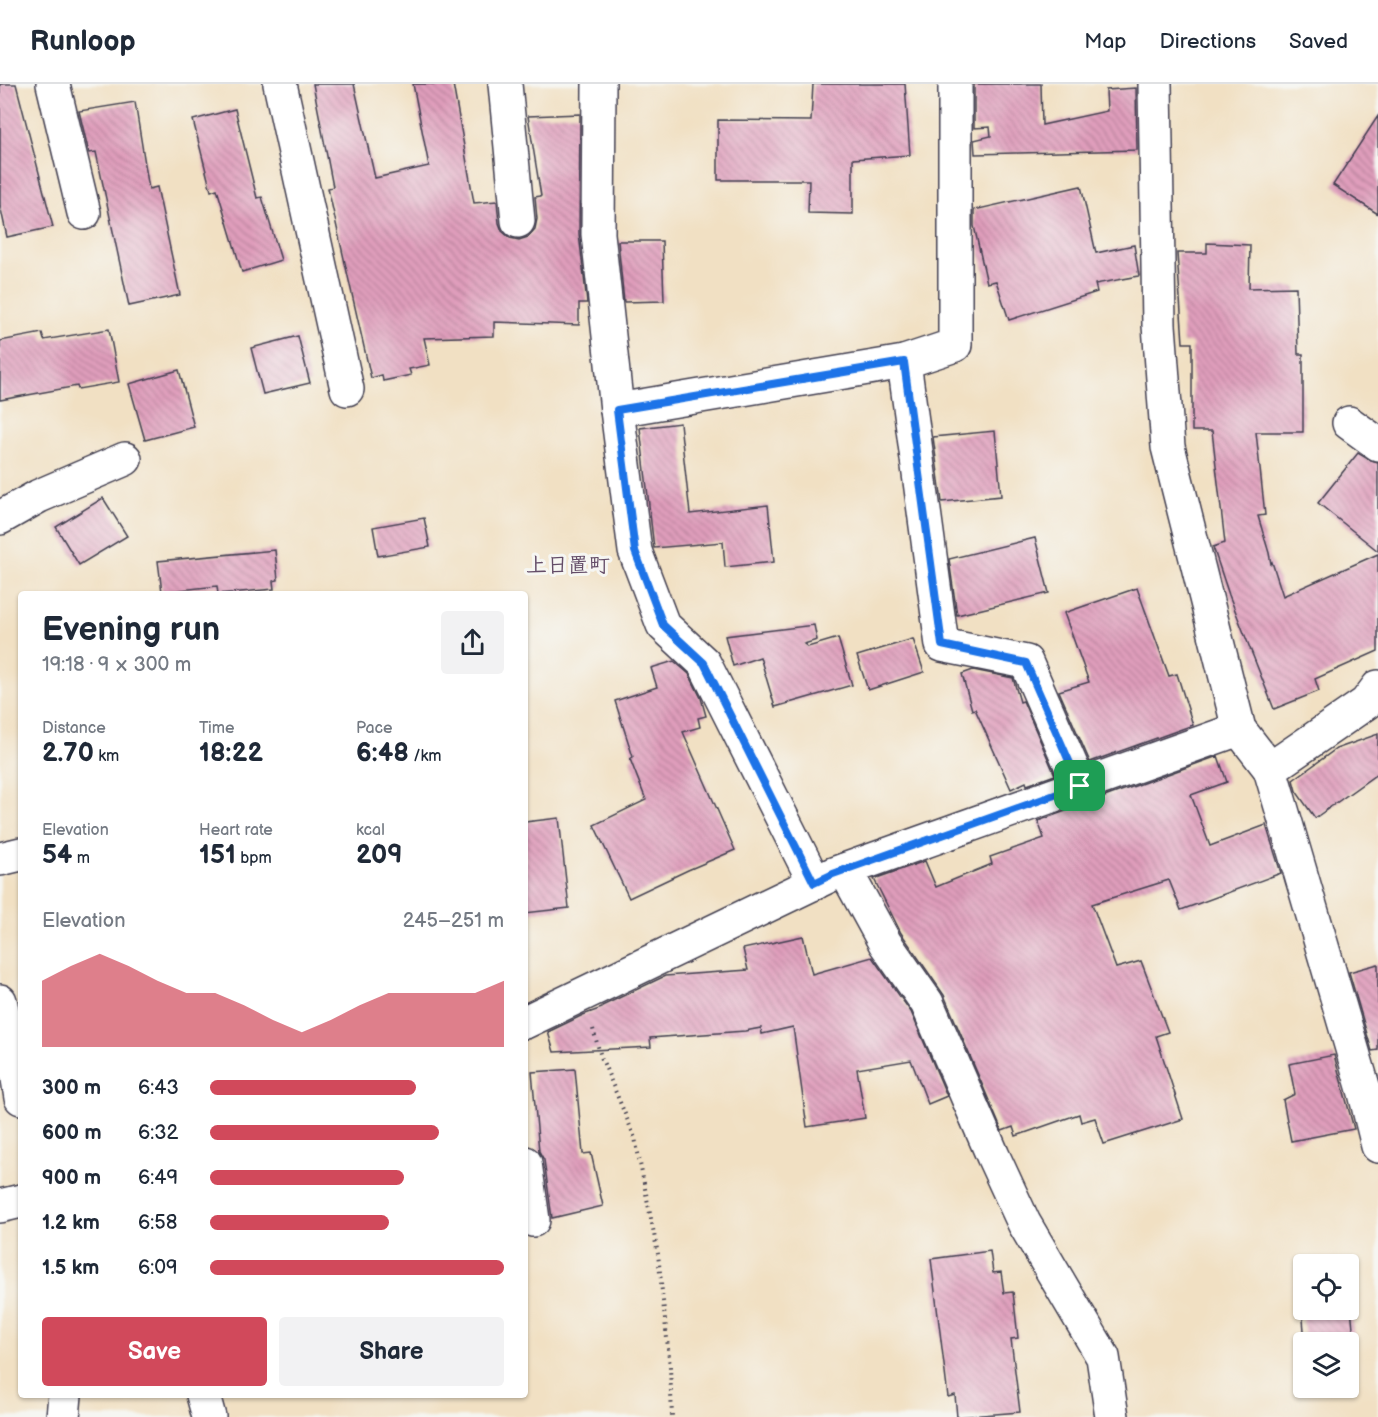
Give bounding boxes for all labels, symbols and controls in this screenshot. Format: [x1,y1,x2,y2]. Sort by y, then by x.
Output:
text: Runloop [30,25,136,58]
text: Map [1084,29,1127,54]
text: Directions [1160,29,1256,54]
text: Saved [1289,29,1348,54]
district label: 上日置町 [526,553,610,578]
text: Evening run [42,610,220,650]
button: share [441,611,504,674]
text: 19:18 · 9 × 300 m [42,653,191,677]
text: Distance [42,719,106,738]
text: Time [199,719,234,738]
text: Pace [356,719,392,738]
text: 2.70 [42,738,94,769]
text: 18:22 [199,738,263,769]
text: 6:48 [356,738,409,769]
text: km [94,747,119,766]
text: /km [409,747,442,766]
pin [1054,760,1105,811]
icon: arrive [1063,769,1096,802]
text: Elevation [42,821,109,840]
text: Heart rate [199,821,273,840]
text: kcal [356,821,385,840]
text: 54 [42,840,72,871]
text: 151 [199,840,236,871]
text: 209 [356,840,403,871]
text: m [72,849,90,868]
text: bpm [236,849,272,868]
text: Elevation [42,909,125,933]
text: 245–251 m [403,909,504,933]
text: 300 m [42,1076,101,1100]
text: 6:43 [138,1076,179,1100]
text: 600 m [42,1121,102,1145]
text: 6:32 [138,1121,178,1145]
text: 900 m [42,1166,101,1190]
text: 6:49 [138,1166,178,1190]
text: 1.2 km [42,1211,100,1235]
text: 6:58 [138,1211,177,1235]
map controls [1293,1254,1359,1398]
button: locate [1293,1254,1359,1320]
text: 1.5 km [42,1256,99,1280]
text: 6:09 [138,1256,178,1280]
button: Save [42,1317,267,1386]
button: Share [279,1317,504,1386]
button: layers [1293,1332,1359,1398]

